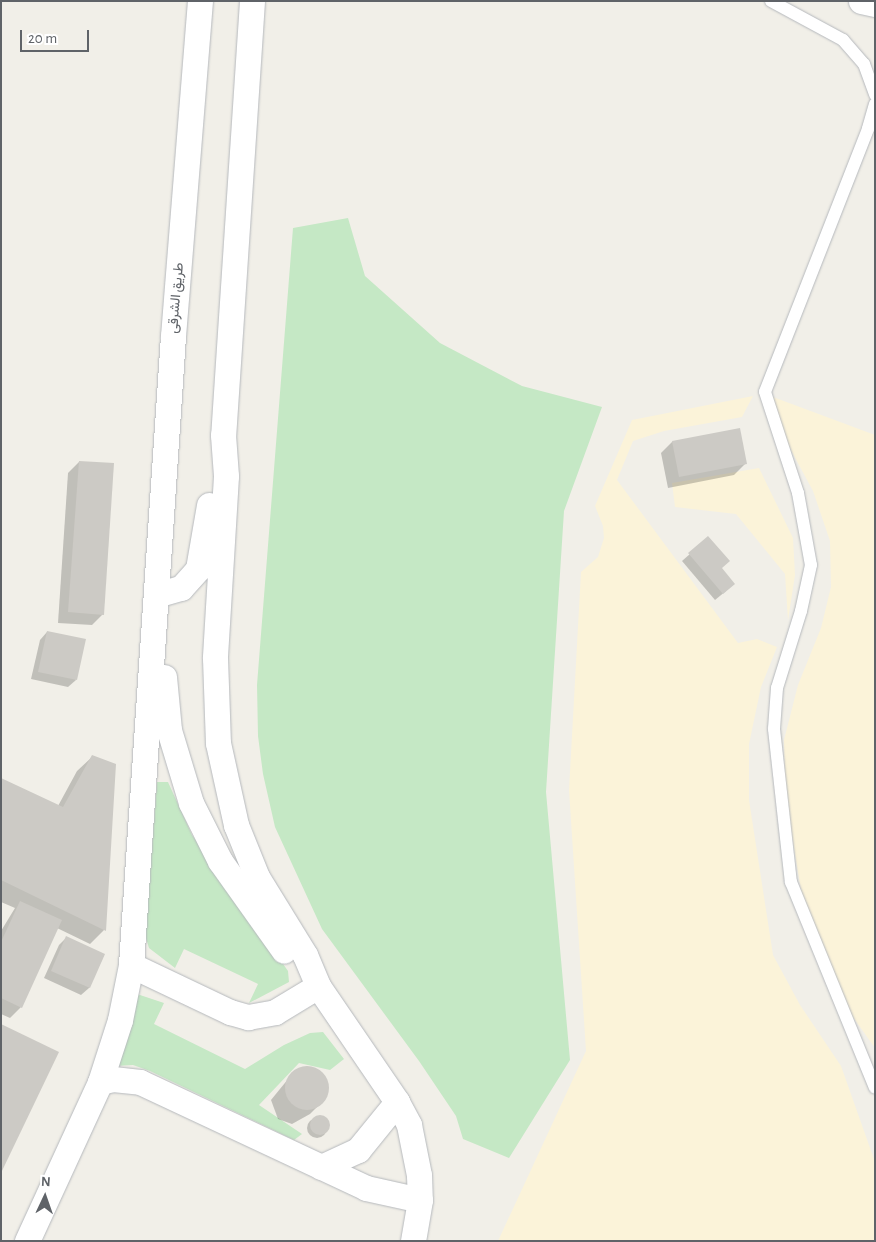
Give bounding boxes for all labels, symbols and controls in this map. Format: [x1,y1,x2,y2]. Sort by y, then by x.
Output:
scale bar [22,20,91,52]
text: 20 m [28,31,57,46]
street label: طريق الشرقى [165,262,187,334]
north arrow [20,1172,70,1222]
text: N [41,1175,51,1189]

